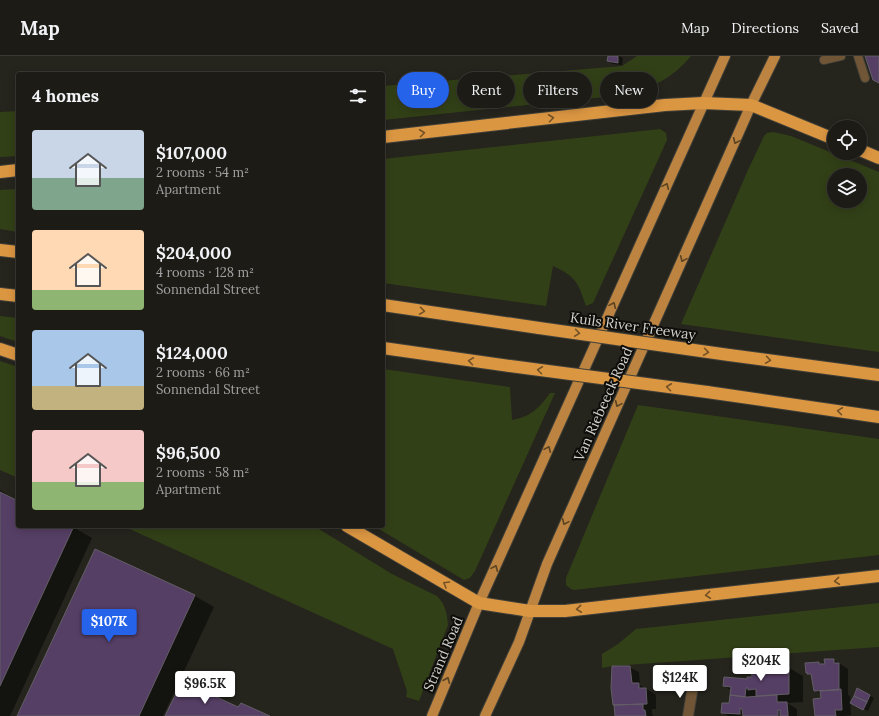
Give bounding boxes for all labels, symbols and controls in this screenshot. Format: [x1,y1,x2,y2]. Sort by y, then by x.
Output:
text: Map [20,16,60,40]
text: Map [681,19,709,37]
text: Directions [731,19,799,37]
text: Saved [821,19,859,37]
chip: Buy [397,72,449,108]
chip: Rent [457,72,515,108]
chip: Filters [523,72,592,108]
chip: New [600,72,658,108]
text: 4 homes [32,85,99,107]
icon: filters [347,85,369,107]
one-way arrow [548,114,554,123]
map controls [827,120,867,208]
button: locate [827,120,867,160]
one-way arrow [419,129,425,138]
one-way arrow [732,137,740,144]
text: $107,000 [156,142,227,164]
icon: home [64,146,112,194]
text: 2 rooms · 54 m² [156,164,249,181]
button: layers [827,168,867,208]
text: Apartment [156,181,221,198]
one-way arrow [661,183,669,191]
text: $204,000 [156,242,232,264]
icon: home [64,246,112,294]
one-way arrow [679,256,687,263]
text: 4 rooms · 128 m² [156,264,254,281]
text: Sonnendal Street [156,281,260,298]
one-way arrow [608,301,616,309]
one-way arrow [419,306,425,315]
street label: Kuils River Freeway [569,308,698,344]
one-way arrow [574,328,580,337]
text: $124,000 [156,342,228,364]
street label: Van Riebeeck Road [569,344,636,465]
icon: home [64,346,112,394]
one-way arrow [703,347,709,356]
one-way arrow [765,355,771,364]
one-way arrow [468,357,474,366]
text: 2 rooms · 66 m² [156,364,250,381]
one-way arrow [537,366,543,375]
text: Sonnendal Street [156,381,260,398]
one-way arrow [665,383,672,392]
one-way arrow [615,399,623,407]
one-way arrow [837,407,843,416]
text: $96,500 [156,442,221,464]
icon: home [64,446,112,494]
one-way arrow [543,446,551,453]
text: 2 rooms · 58 m² [156,464,249,481]
text: Apartment [156,481,221,498]
one-way arrow [562,518,570,526]
one-way arrow [490,564,498,572]
one-way arrow [834,576,840,585]
one-way arrow [443,581,450,588]
one-way arrow [705,590,711,599]
one-way arrow [576,605,582,614]
pin: $107K [81,609,137,643]
text: $107K [91,613,127,630]
street label: Strand Road [419,614,467,694]
pin: $204K [733,648,789,682]
text: $204K [741,652,781,669]
pin: $124K [652,665,708,699]
text: $124K [662,669,698,686]
pin: $96.5K [172,671,238,705]
text: $96.5K [184,675,226,692]
one-way arrow [442,677,450,685]

